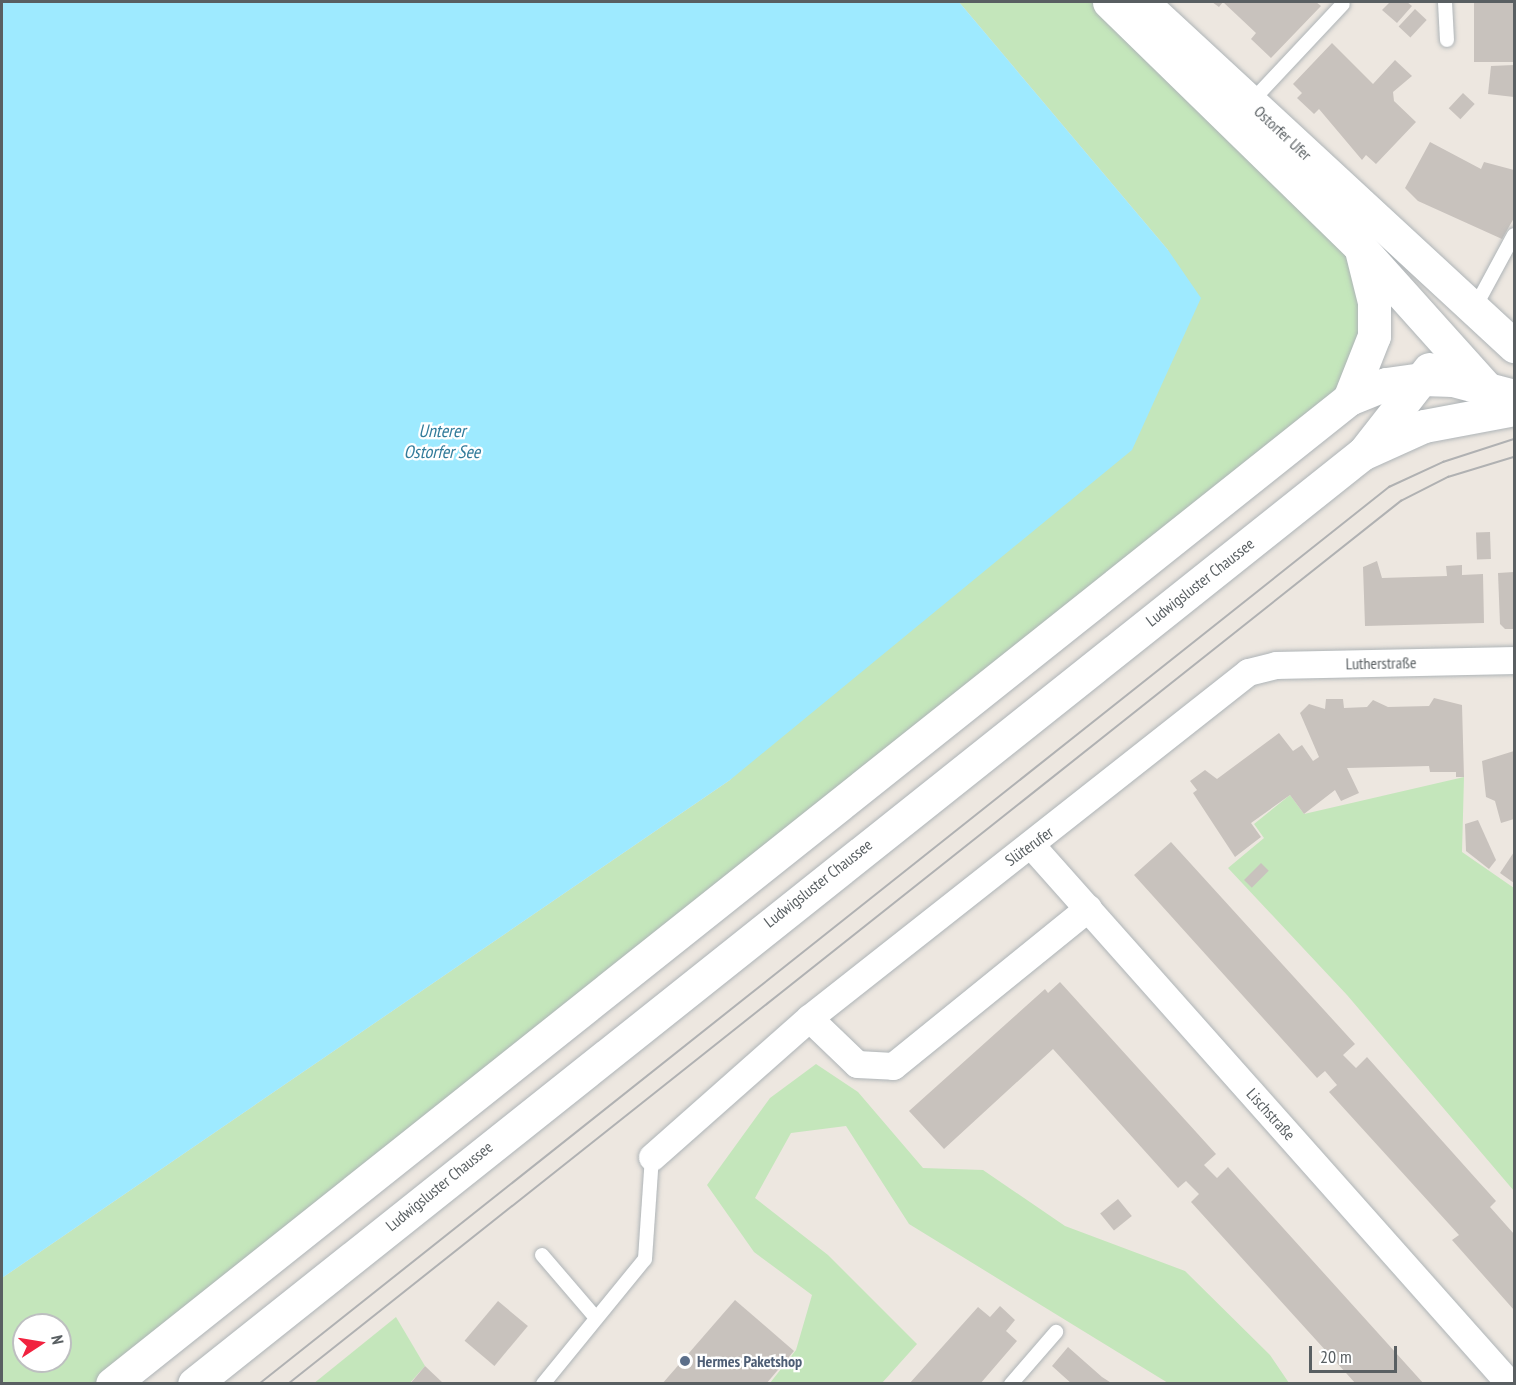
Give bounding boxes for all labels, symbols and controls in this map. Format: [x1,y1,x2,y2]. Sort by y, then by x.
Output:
street label: Ostorfer Ufer [1250,102,1316,164]
water label: Unterer Ostorfer See [404,421,480,464]
street label: Ludwigsluster Chaussee [1142,534,1258,630]
street label: Lutherstraße [1345,653,1417,673]
street label: Slüterufer [1001,822,1057,870]
street label: Ludwigsluster Chaussee [760,835,876,931]
street label: Lischstraße [1243,1084,1299,1144]
street label: Ludwigsluster Chaussee [382,1137,496,1235]
north arrow [12,1313,72,1373]
text: N [47,1333,68,1346]
scale bar [1312,1334,1400,1372]
text: 20 m [1320,1345,1352,1368]
place label: Hermes Paketshop [697,1351,802,1371]
marker: Hermes Paketshop [678,1354,692,1368]

